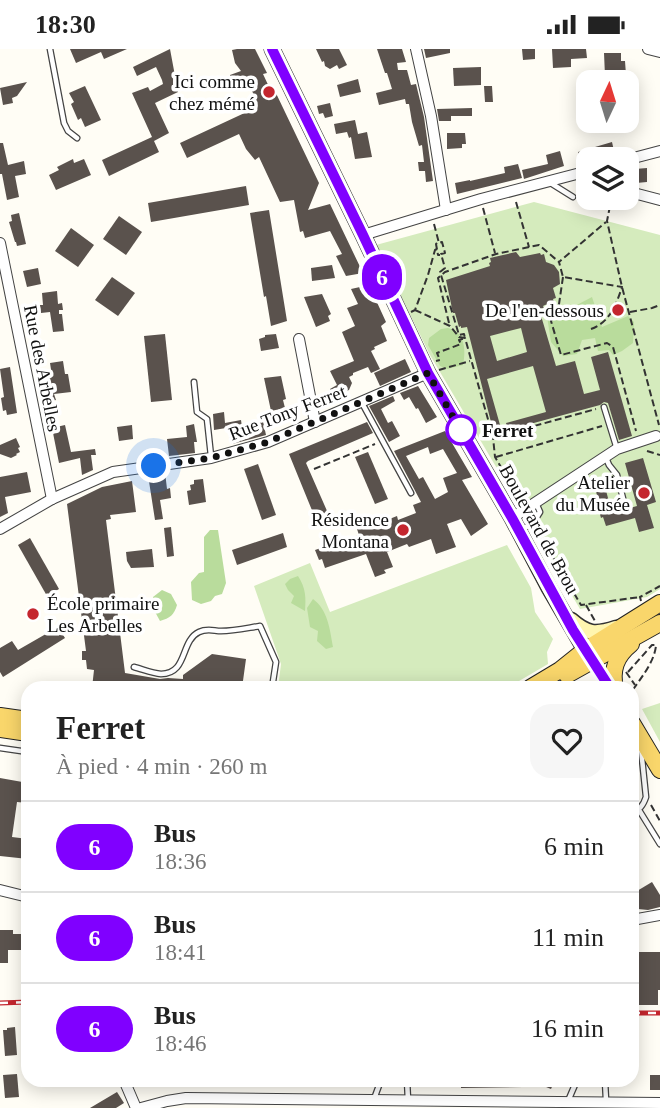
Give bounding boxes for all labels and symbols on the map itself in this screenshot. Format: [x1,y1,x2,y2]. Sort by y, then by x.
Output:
north arrow [576,70,639,133]
place label: Ici comme chez mémé [169,71,255,114]
marker: Ici comme chez mémé [261,84,277,100]
line badge: 6 [359,254,405,300]
place label: De l'en-dessous [485,300,604,321]
marker: De l'en-dessous [610,302,626,318]
street label: Rue des Arbelles [20,303,65,433]
street label: Rue Tony Ferret [226,380,349,444]
marker: Ferret [446,415,476,445]
place label: Ferret [482,420,534,441]
your location [136,448,171,483]
street label: Boulevard de Brou [495,461,584,598]
place label: Atelier du Musée [556,472,631,515]
marker: Atelier du Musée [636,485,652,501]
place label: Résidence Montana [311,509,390,552]
marker: Résidence Montana [395,522,411,538]
place label: École primaire Les Arbelles [47,593,159,636]
marker: École primaire Les Arbelles [25,606,41,622]

